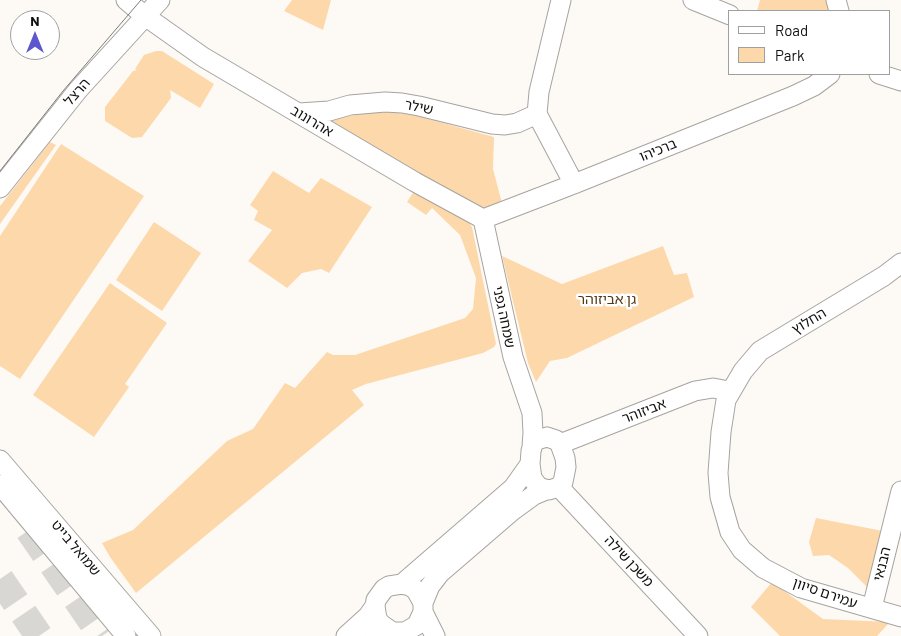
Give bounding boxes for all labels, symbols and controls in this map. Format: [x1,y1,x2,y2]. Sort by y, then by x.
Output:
north arrow [10,10,60,60]
legend [728,10,891,75]
text: N [30,12,40,29]
text: Road [775,21,808,39]
text: Park [775,46,804,64]
street label: הרצל [60,75,94,109]
street label: שילר [403,96,435,118]
street label: אהרונוב [288,102,336,140]
street label: ברכיהו [637,135,679,165]
street label: שמחה גפני [489,285,519,349]
park label: גן אביזוהר [578,291,636,307]
street label: החלוץ [789,304,829,338]
street label: אביזוהר [620,395,668,427]
street label: שמואל בייט [48,517,104,579]
street label: משכן שילה [601,532,657,590]
street label: הבנאי [870,545,894,583]
street label: עמירם סיוון [790,574,860,612]

